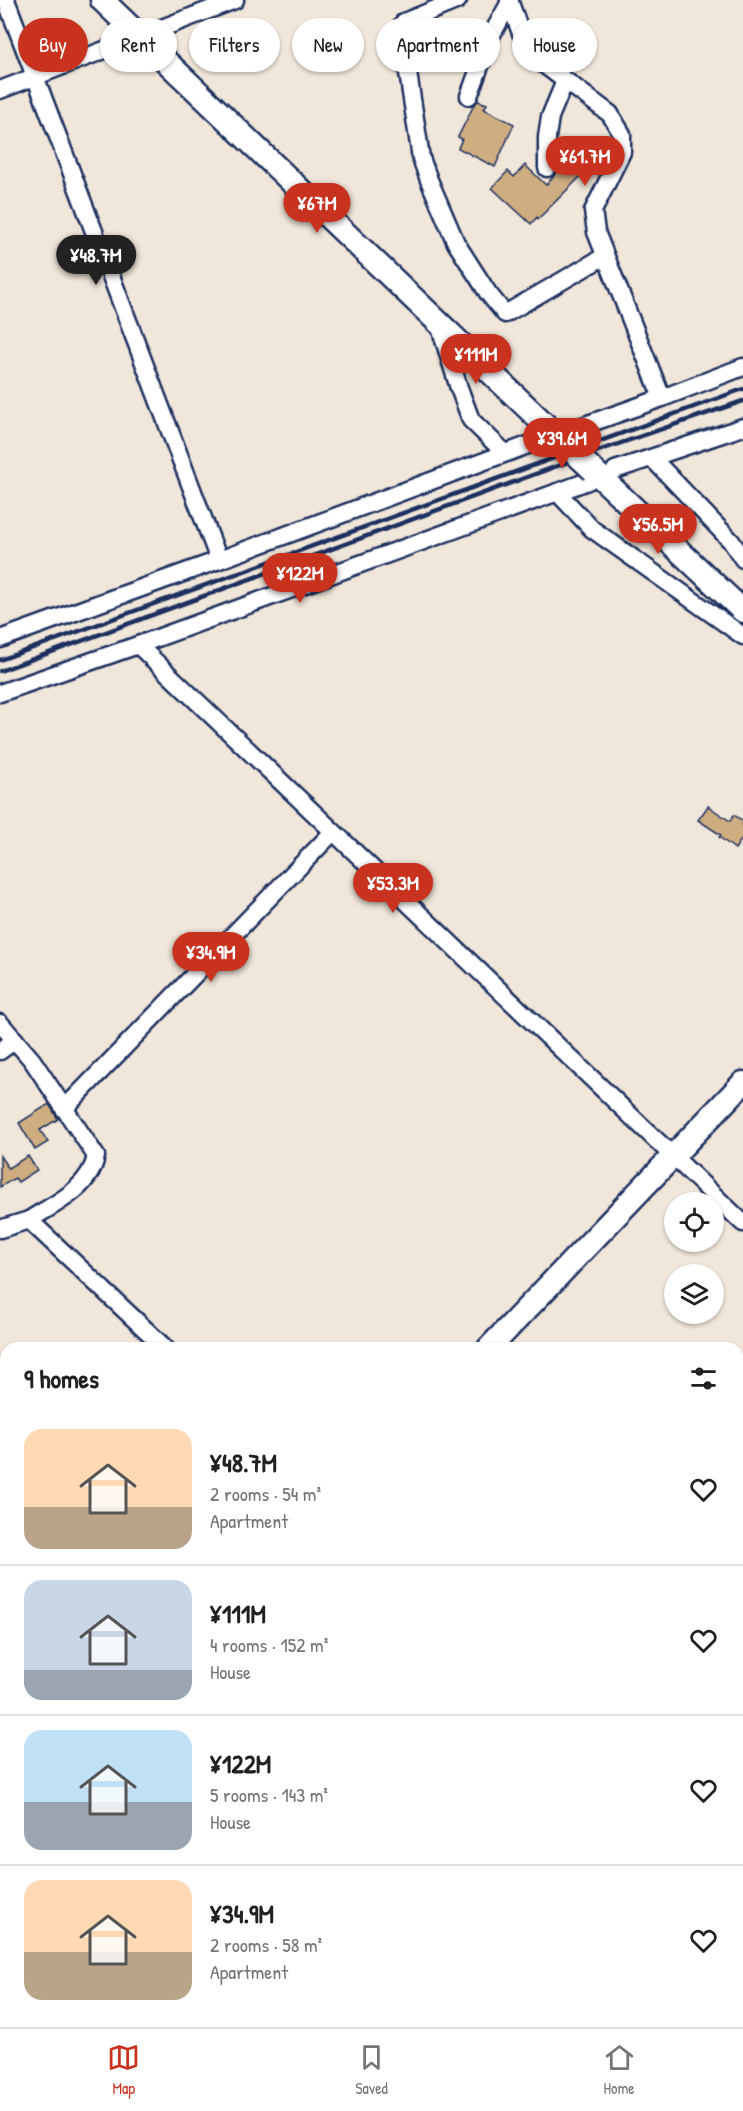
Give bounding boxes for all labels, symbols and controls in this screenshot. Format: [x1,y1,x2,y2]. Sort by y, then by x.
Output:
chip: Buy [18,18,88,72]
chip: Rent [100,18,177,72]
chip: Filters [189,18,280,72]
chip: New [292,18,364,72]
chip: Apartment [376,18,500,72]
chip: House [512,18,597,72]
pin: ¥61.7M [536,136,634,187]
text: ¥61.7M [560,142,610,169]
pin: ¥67M [281,183,353,234]
text: ¥67M [297,189,337,216]
pin: ¥48.7M [47,235,145,286]
text: ¥48.7M [70,241,122,268]
pin: ¥111M [434,334,518,385]
text: ¥111M [455,340,497,367]
pin: ¥39.6M [513,418,611,469]
text: ¥39.6M [537,424,587,451]
pin: ¥56.5M [609,504,707,555]
text: ¥56.5M [633,510,683,537]
pin: ¥122M [258,553,342,604]
text: ¥122M [276,559,324,586]
pin: ¥53.3M [344,863,442,914]
text: ¥53.3M [367,869,419,896]
pin: ¥34.9M [162,932,260,983]
text: ¥34.9M [186,938,236,965]
map controls [664,1192,724,1324]
button: locate [664,1192,724,1252]
button: layers [664,1264,724,1324]
text: 9 homes [24,1361,99,1396]
icon: filters [687,1362,720,1395]
text: ¥48.7M [210,1445,277,1480]
icon: home [72,1453,144,1525]
icon: heart [687,1473,720,1506]
text: 2 rooms · 54 m² [210,1480,321,1507]
text: Apartment [210,1507,288,1534]
text: ¥111M [210,1596,266,1631]
icon: home [72,1604,144,1676]
icon: heart [687,1624,720,1657]
text: 4 rooms · 152 m² [210,1631,328,1658]
text: House [210,1658,251,1685]
text: ¥122M [210,1746,271,1781]
icon: home [72,1754,144,1826]
icon: heart [687,1774,720,1807]
text: 5 rooms · 143 m² [210,1781,328,1808]
text: House [210,1808,251,1835]
text: ¥34.9M [210,1896,274,1931]
icon: home [72,1904,144,1976]
icon: heart [687,1924,720,1957]
text: 2 rooms · 58 m² [210,1931,322,1958]
text: Apartment [210,1958,288,1985]
tab: Map [107,2041,140,2099]
tab: Saved [355,2041,388,2099]
tab: Home [603,2041,636,2099]

